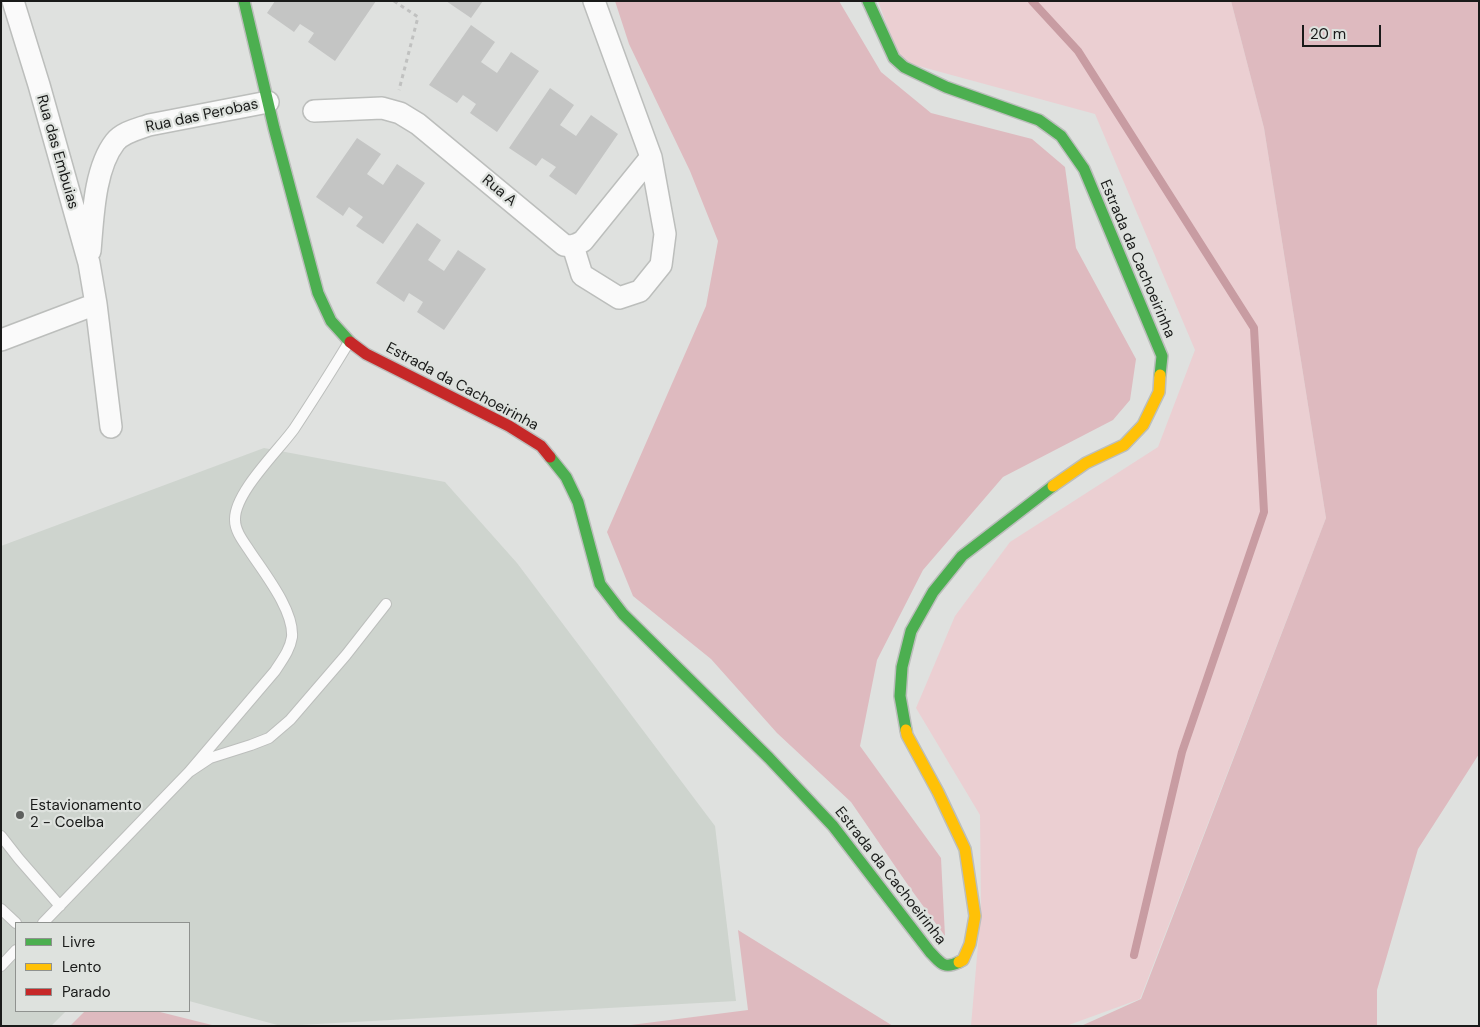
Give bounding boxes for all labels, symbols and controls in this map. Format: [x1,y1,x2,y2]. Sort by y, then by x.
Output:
scale bar [1305,15,1384,47]
text: 20 m [1310,24,1346,44]
street label: Rua das Embuias [32,93,82,211]
street label: Rua das Perobas [144,95,260,137]
street label: Rua A [478,171,520,211]
street label: Estrada da Cachoeirinha [1095,177,1179,341]
street label: Estrada da Cachoeirinha [383,339,541,435]
place label: Estavionamento 2 - Coelba [30,797,142,832]
street label: Estrada da Cachoeirinha [831,803,949,949]
marker: Estavionamento 2 - Coelba [14,809,26,821]
legend [15,922,190,1012]
text: Livre [62,932,95,952]
text: Lento [62,957,101,977]
text: Parado [62,982,111,1002]

